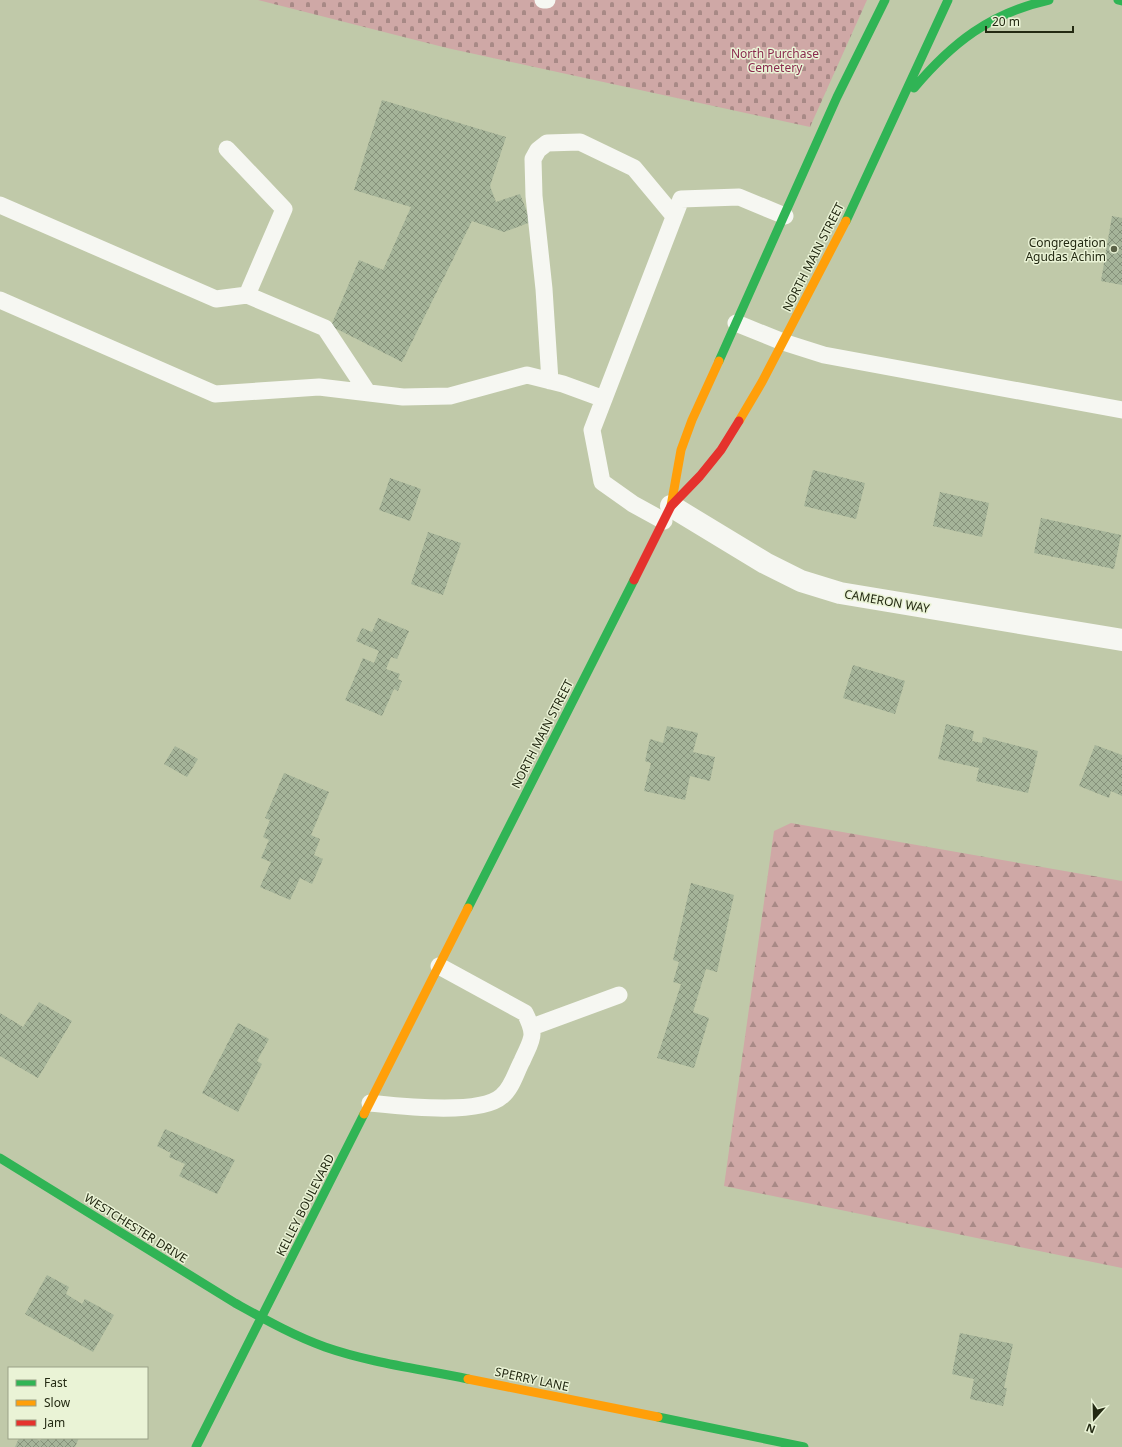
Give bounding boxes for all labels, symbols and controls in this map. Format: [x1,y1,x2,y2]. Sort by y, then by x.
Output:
scale bar [986,8,1073,34]
text: 20 m [992,13,1020,30]
park label: North Purchase Cemetery [731,45,819,76]
street label: NORTH MAIN STREET [778,199,848,314]
place label: Congregation Agudas Achim [1025,234,1106,265]
marker: Congregation Agudas Achim [1109,244,1119,254]
street label: CAMERON WAY [843,585,931,617]
street label: NORTH MAIN STREET [507,676,577,791]
street label: KELLEY BOULEVARD [272,1151,338,1259]
street label: WESTCHESTER DRIVE [81,1189,191,1267]
street label: SPERRY LANE [493,1363,571,1395]
legend [8,1367,148,1439]
text: Fast [44,1374,68,1391]
text: Slow [44,1394,71,1411]
north arrow [1074,1399,1114,1439]
text: Jam [43,1414,65,1431]
text: N [1084,1420,1097,1437]

